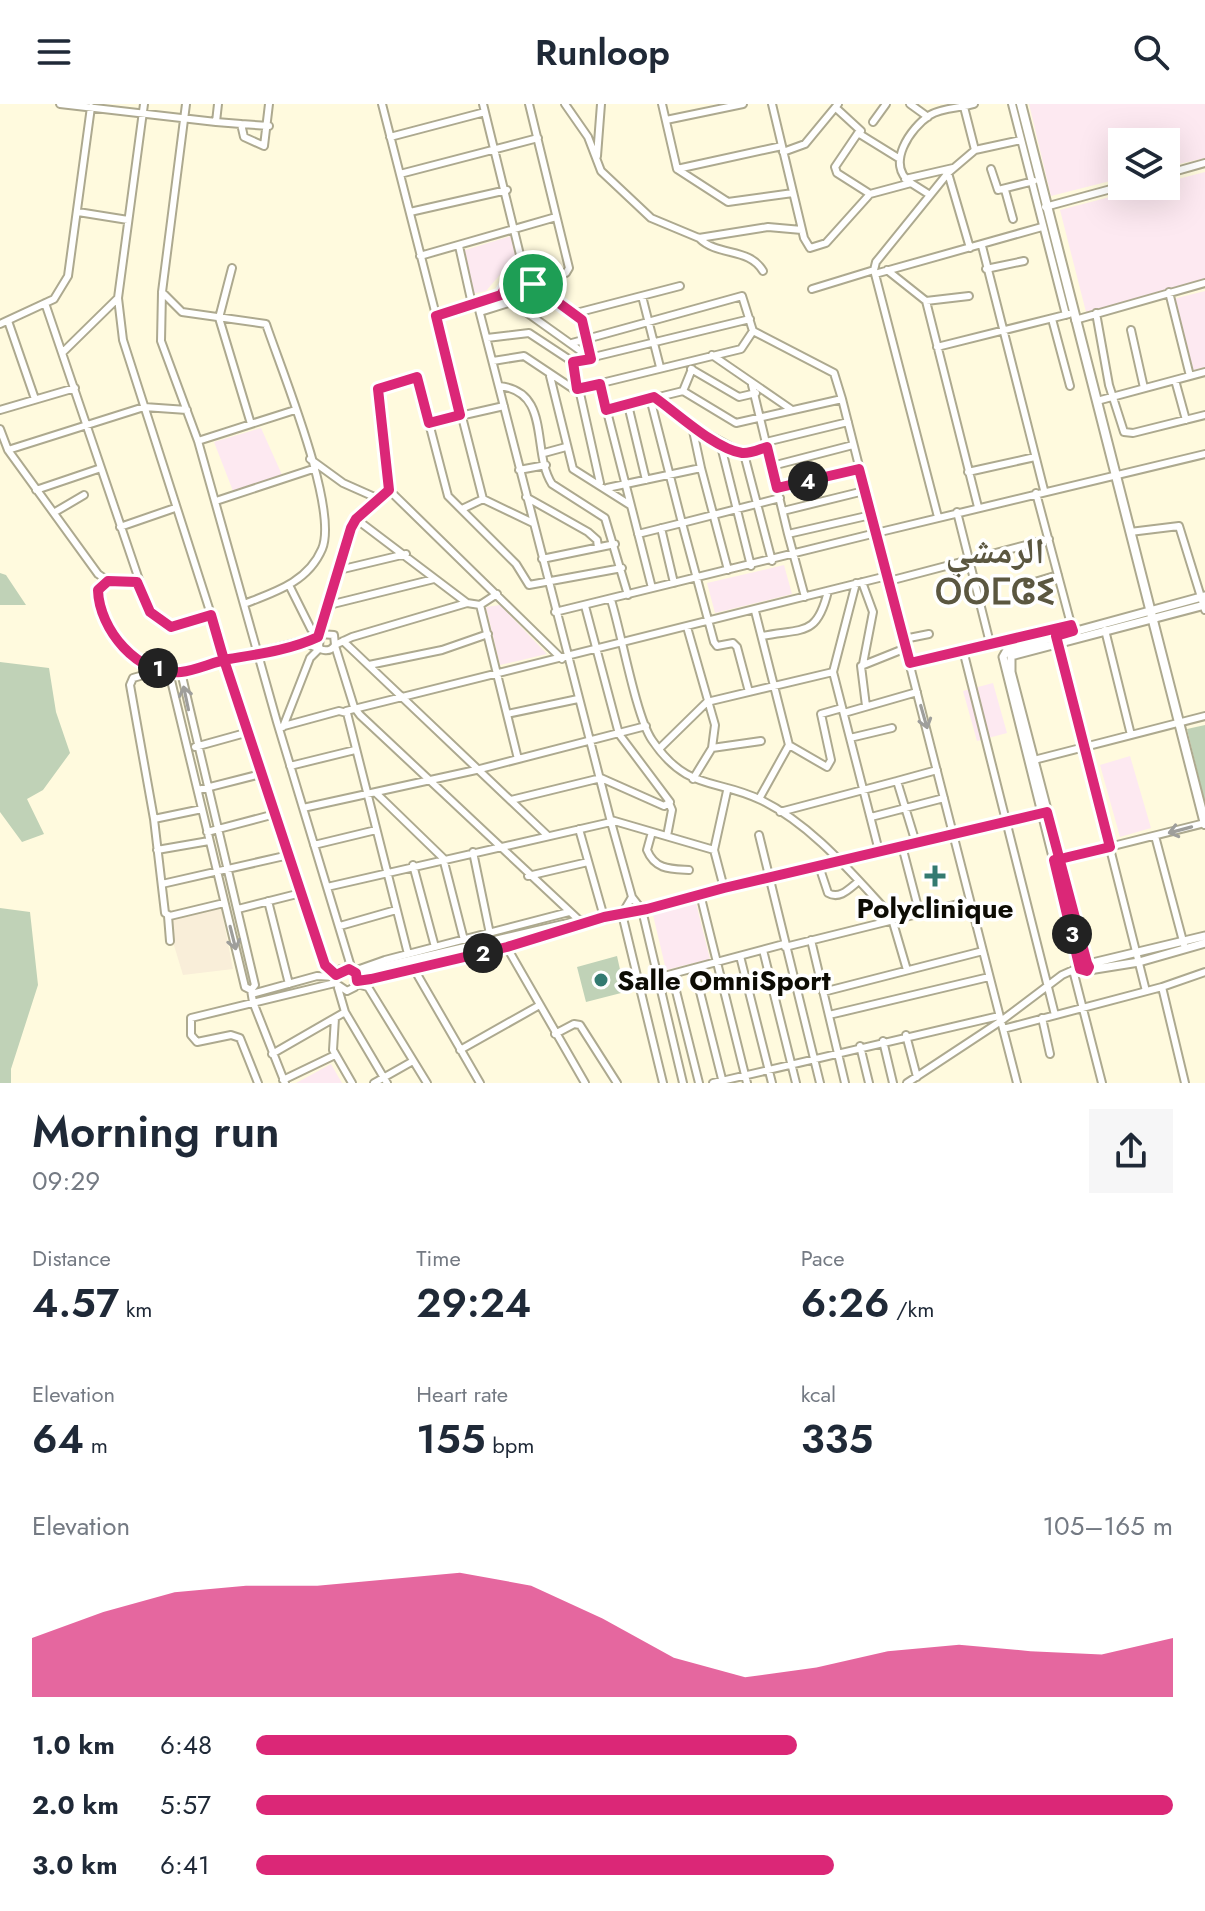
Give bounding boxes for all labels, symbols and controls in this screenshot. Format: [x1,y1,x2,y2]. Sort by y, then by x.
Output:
text: Runloop [535,26,670,78]
icon: menu [32,30,76,74]
icon: search [1129,30,1173,74]
map controls [1108,128,1180,200]
button: layers [1108,128,1180,200]
pin [499,250,567,318]
icon: arrive [511,262,555,306]
pin: 4 [788,461,828,501]
text: 4 [800,465,816,497]
district label: الرمشي ⵔⵔⵎⵛⵉ [934,524,1056,617]
pin: 1 [138,648,178,688]
text: 1 [152,652,164,684]
one-way arrow [178,686,193,711]
one-way arrow [918,703,933,729]
one-way arrow [1167,823,1193,838]
marker: Polyclinique [924,865,946,887]
place label: Polyclinique [856,888,1014,929]
pin: 3 [1052,914,1092,954]
text: 3 [1065,918,1079,950]
one-way arrow [226,925,241,951]
pin: 2 [463,933,503,973]
text: 2 [476,937,490,969]
place label: Salle OmniSport [617,960,831,1001]
marker: Salle OmniSport [592,971,610,989]
text: Morning run [32,1100,280,1164]
button: share [1089,1109,1173,1193]
text: 09:29 [32,1162,100,1200]
text: Distance [32,1242,111,1274]
text: Time [416,1242,461,1274]
text: Pace [801,1242,844,1274]
text: 4.57 [32,1274,119,1332]
text: 29:24 [416,1274,531,1332]
text: 6:26 [801,1274,890,1332]
text: km [119,1293,153,1325]
text: /km [890,1293,934,1325]
text: Elevation [32,1378,115,1410]
text: Heart rate [416,1378,508,1410]
text: kcal [801,1378,836,1410]
text: 64 [32,1410,84,1468]
text: 155 [416,1410,486,1468]
text: 335 [801,1410,873,1468]
text: m [84,1429,108,1461]
text: bpm [486,1429,534,1461]
text: Elevation [32,1507,130,1545]
text: 105–165 m [1042,1507,1173,1545]
text: 1.0 km [32,1726,115,1764]
text: 6:48 [160,1726,212,1764]
text: 2.0 km [32,1786,119,1824]
text: 5:57 [160,1786,211,1824]
text: 3.0 km [32,1846,117,1884]
text: 6:41 [160,1846,210,1884]

